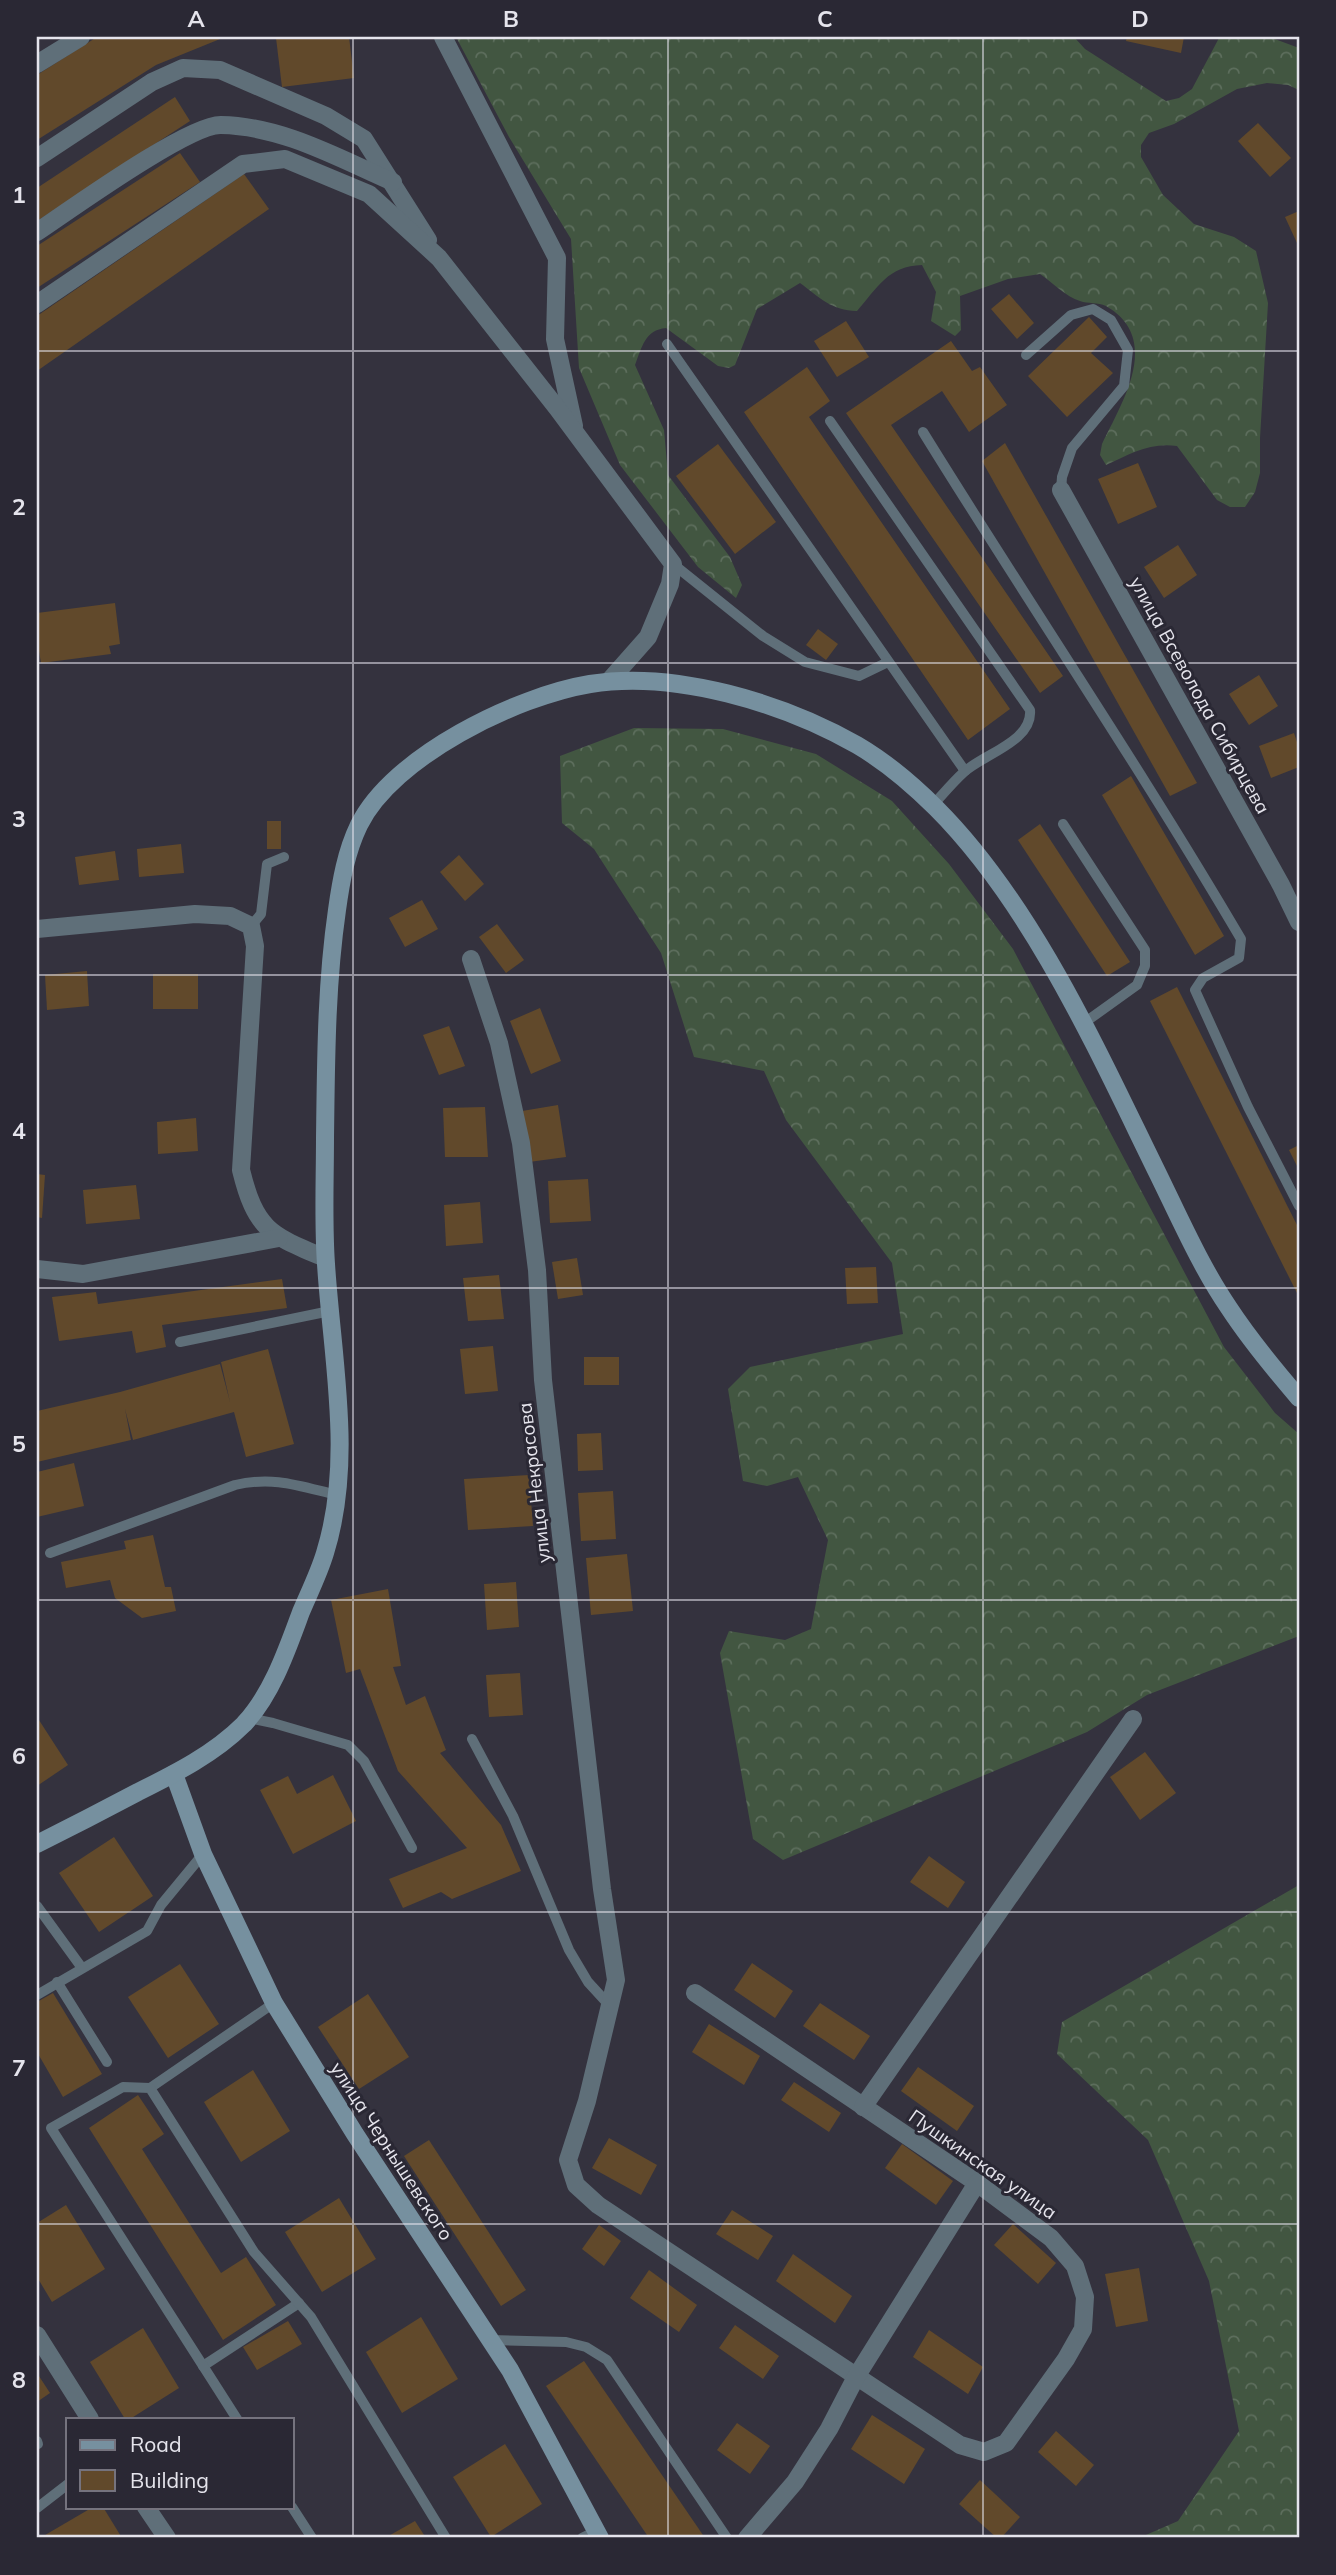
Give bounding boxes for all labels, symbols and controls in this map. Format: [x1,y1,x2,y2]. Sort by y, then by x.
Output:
text: A [187,4,205,33]
text: B [503,4,519,33]
text: C [817,4,833,33]
text: D [1131,4,1149,33]
text: 1 [12,180,26,209]
text: 2 [12,492,26,521]
street label: улица Всеволода Сибирцева [1125,572,1275,818]
text: 3 [12,804,26,833]
text: 4 [12,1116,26,1145]
street label: улица Некрасова [512,1401,556,1565]
text: 5 [12,1429,26,1458]
text: 6 [12,1741,26,1770]
text: 7 [12,2053,26,2082]
street label: улица Чернышевского [325,2057,459,2245]
street label: Пушкинская улица [904,2104,1062,2224]
text: 8 [12,2365,26,2394]
legend [66,2418,294,2508]
text: Road [130,2431,181,2457]
text: Building [130,2467,209,2493]

